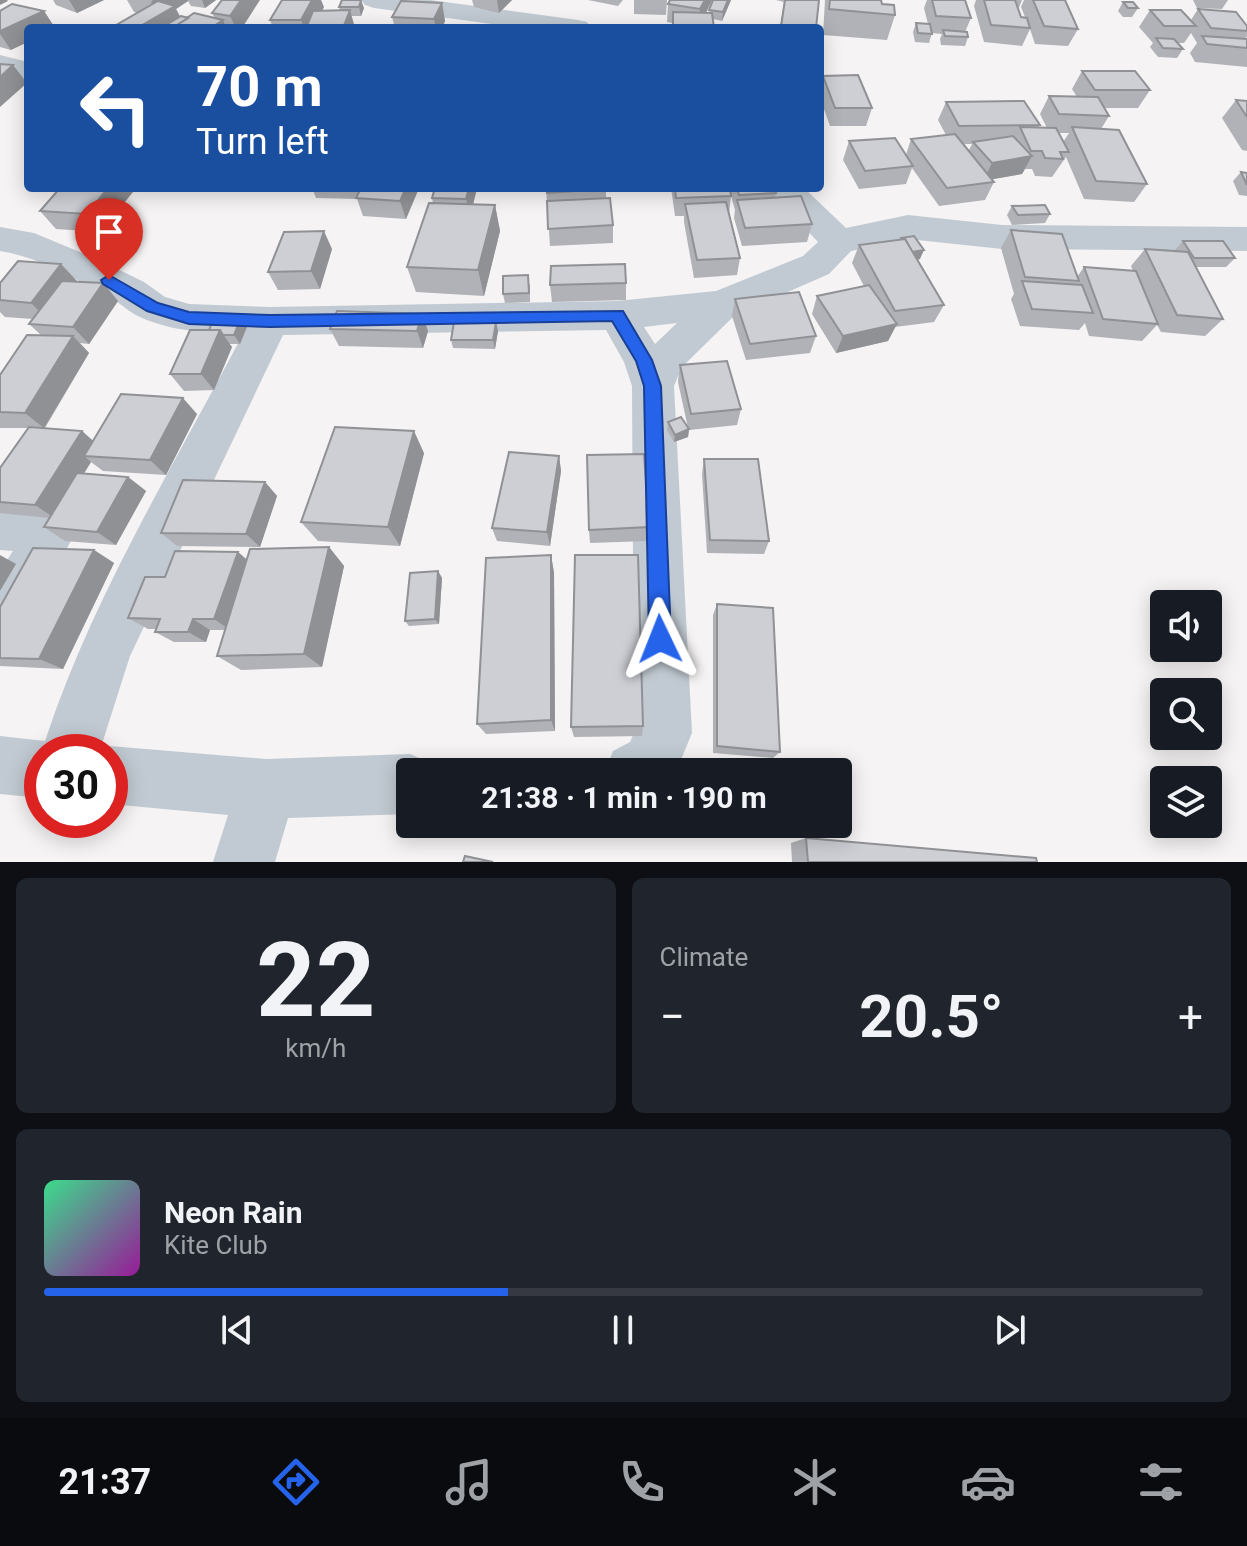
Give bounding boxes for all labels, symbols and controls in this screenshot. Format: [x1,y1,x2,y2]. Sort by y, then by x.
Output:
text: 70 m [196,54,323,120]
icon: left [64,56,168,160]
text: Turn left [196,121,329,163]
pin [75,198,143,280]
icon: arrive [87,210,131,254]
map controls [1150,590,1222,838]
button: sound [1150,590,1222,662]
position arrow [618,597,702,681]
button: search [1150,678,1222,750]
speed limit sign: 30 [24,734,128,838]
button: layers [1150,766,1222,838]
text: 21:38 · 1 min · 190 m [481,780,767,815]
text: 22 [256,920,375,1041]
text: Climate [660,942,748,972]
text: 20.5° [859,981,1003,1052]
text: − [660,991,685,1043]
text: + [1178,991,1203,1043]
text: km/h [285,1033,346,1063]
text: Neon Rain [164,1195,303,1230]
text: Kite Club [164,1230,268,1260]
icon: previous [215,1308,259,1352]
icon: pause [601,1308,645,1352]
icon: next [988,1308,1032,1352]
icon: directions [268,1454,324,1510]
icon: music [441,1454,497,1510]
icon: phone [614,1454,670,1510]
icon: climate [787,1454,843,1510]
icon: car [960,1454,1016,1510]
icon: filters [1133,1454,1189,1510]
text: 21:37 [58,1461,151,1503]

